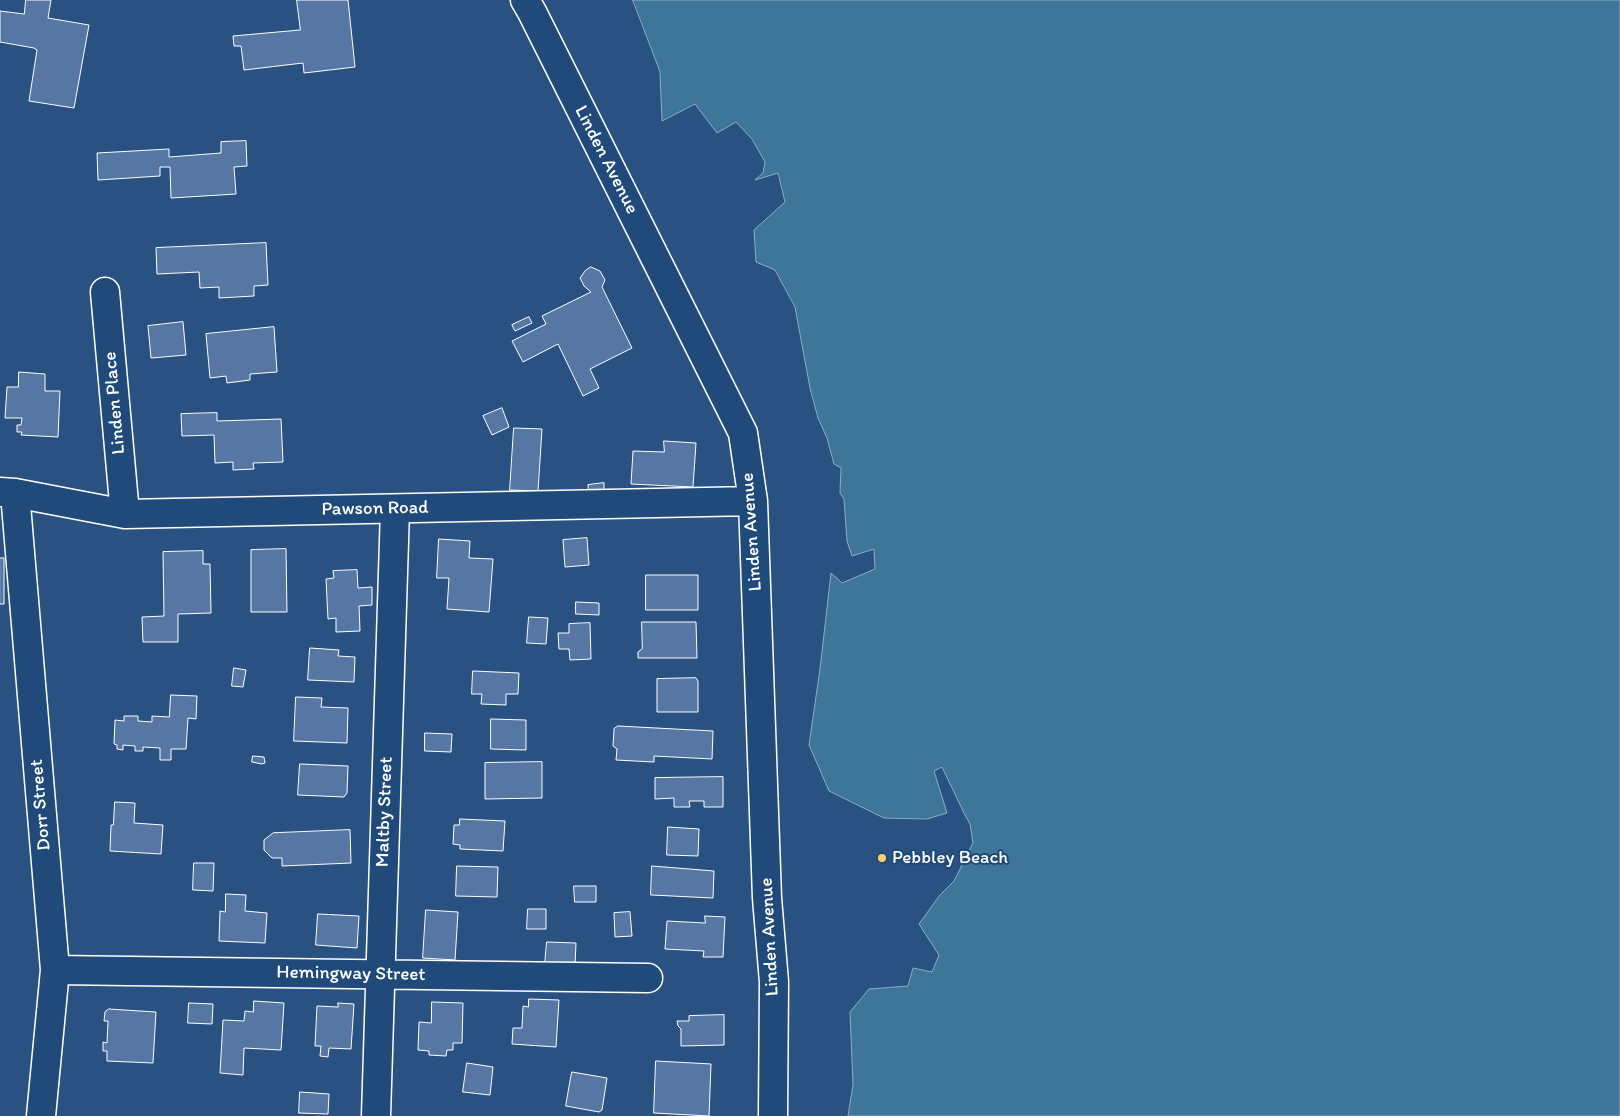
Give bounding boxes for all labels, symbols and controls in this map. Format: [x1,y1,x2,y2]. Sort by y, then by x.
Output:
street label: Linden Avenue [569,102,643,218]
street label: Linden Place [99,351,131,455]
street label: Linden Avenue [736,472,768,592]
street label: Pawson Road [321,497,429,521]
street label: Maltby Street [372,756,398,868]
street label: Dorr Street [26,758,56,852]
place label: Pebbley Beach [892,847,1008,869]
marker: Pebbley Beach [876,852,888,864]
street label: Linden Avenue [756,877,784,997]
street label: Hemingway Street [276,961,426,987]

